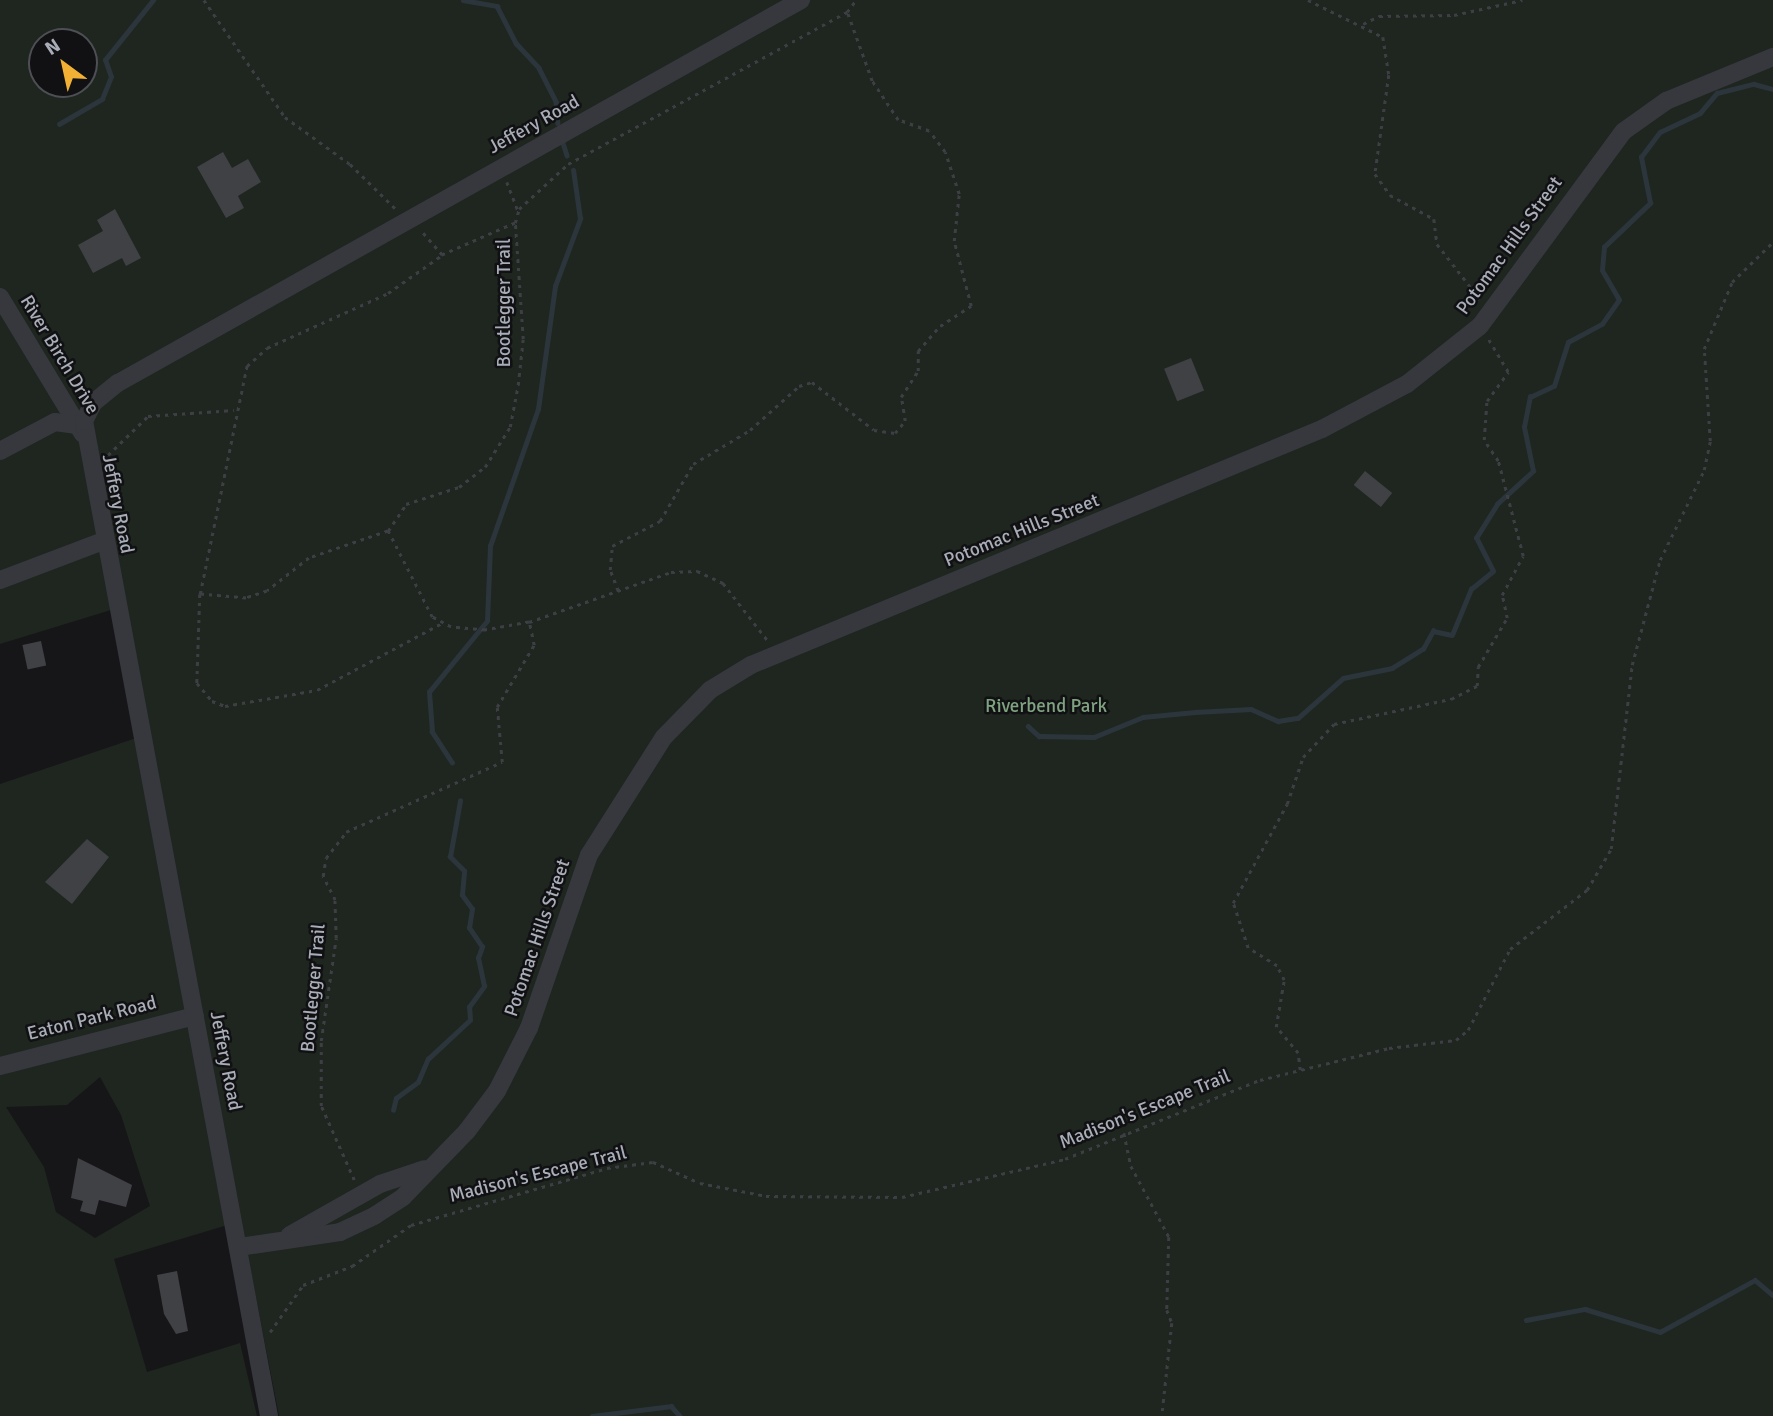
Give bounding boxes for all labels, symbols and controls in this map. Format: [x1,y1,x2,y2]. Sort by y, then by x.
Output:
north arrow [28,28,98,98]
text: N [41,33,65,61]
street label: Jeffery Road [484,91,584,159]
street label: Potomac Hills Street [1452,173,1568,319]
street label: Bootlegger Trail [494,238,516,368]
street label: River Birch Drive [15,291,103,419]
street label: Jeffery Road [96,452,138,556]
street label: Potomac Hills Street [941,490,1103,572]
park label: Riverbend Park [985,696,1107,718]
street label: Potomac Hills Street [500,856,576,1020]
street label: Bootlegger Trail [297,923,331,1053]
street label: Eaton Park Road [25,992,159,1046]
street label: Jeffery Road [204,1009,246,1113]
street label: Madison's Escape Trail [1056,1065,1234,1155]
street label: Madison's Escape Trail [447,1142,629,1208]

